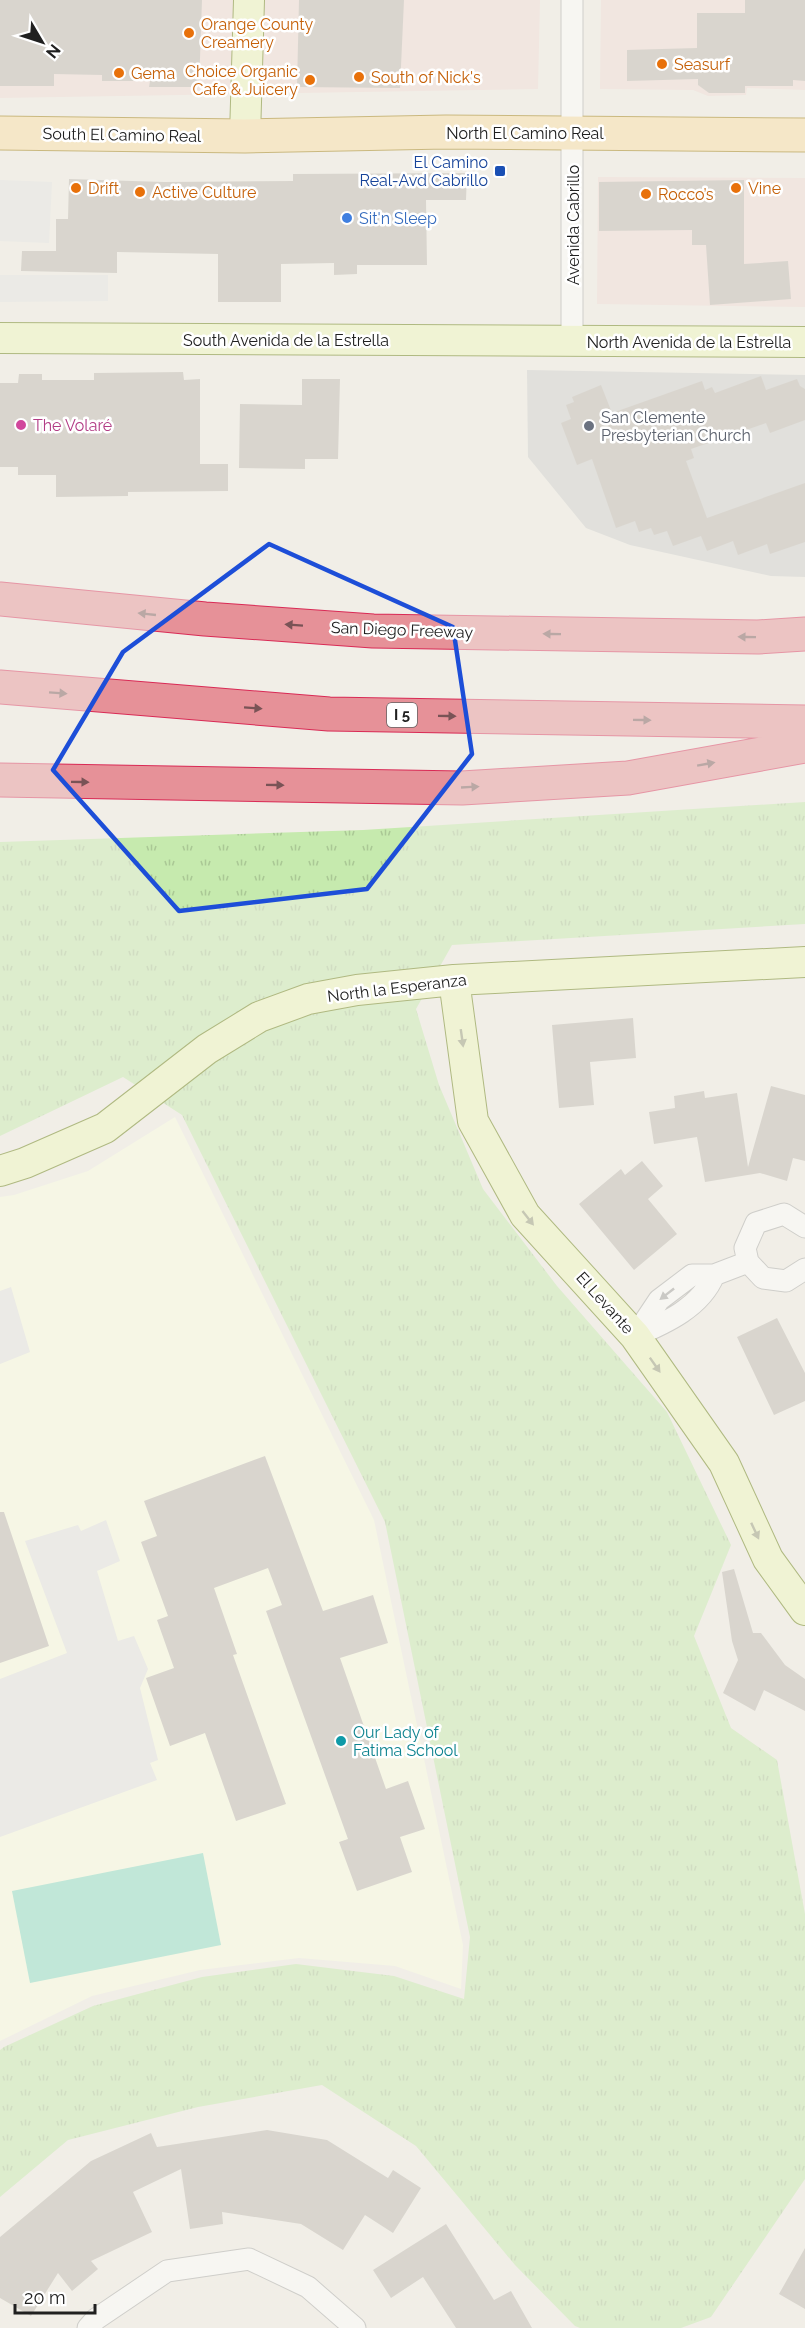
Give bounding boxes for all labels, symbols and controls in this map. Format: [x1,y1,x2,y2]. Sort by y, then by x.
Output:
north arrow [12,12,72,72]
place label: Orange County Creamery [201,15,314,52]
marker: Orange County Creamery [182,26,196,40]
text: N [42,40,64,62]
place label: Seasurf [674,55,731,74]
marker: Seasurf [655,57,669,71]
place label: Choice Organic Cafe & Juicery [185,62,298,99]
place label: Gema [131,64,175,83]
marker: Gema [112,66,126,80]
place label: South of Nick's [371,68,481,87]
marker: South of Nick's [352,70,366,84]
marker: Choice Organic Cafe & Juicery [303,73,317,87]
street label: South El Camino Real [43,124,202,146]
street label: North El Camino Real [446,124,604,143]
place label: El Camino Real-Avd Cabrillo [359,153,488,190]
marker: El Camino Real-Avd Cabrillo [493,164,507,178]
street label: Avenida Cabrillo [564,165,583,285]
place label: Drift [88,179,120,198]
place label: Vine [748,179,781,198]
marker: Drift [69,181,83,195]
marker: Vine [729,181,743,195]
place label: Active Culture [152,183,256,202]
marker: Active Culture [133,185,147,199]
place label: Rocco’s [658,185,714,204]
marker: Rocco’s [639,187,653,201]
place label: Sit'n Sleep [359,209,437,228]
marker: Sit'n Sleep [340,211,354,225]
street label: South Avenida de la Estrella [183,331,389,350]
street label: North Avenida de la Estrella [587,333,791,352]
place label: San Clemente Presbyterian Church [601,408,751,445]
place label: The Volaré [33,416,112,435]
marker: The Volaré [14,418,28,432]
marker: San Clemente Presbyterian Church [582,419,596,433]
one-way arrow [137,609,156,618]
street label: San Diego Freeway [331,618,474,642]
one-way arrow [284,620,303,630]
one-way arrow [542,629,561,639]
one-way arrow [737,632,756,642]
one-way arrow [49,688,68,698]
one-way arrow [243,703,262,713]
road number: I 5 [387,703,417,727]
one-way arrow [438,711,457,721]
one-way arrow [633,715,652,724]
one-way arrow [696,759,715,768]
one-way arrow [71,778,90,787]
one-way arrow [266,780,285,790]
one-way arrow [461,783,480,792]
street label: North la Esperanza [326,970,468,1006]
one-way arrow [457,1029,466,1048]
one-way arrow [522,1209,534,1225]
street label: El Levante [572,1268,638,1338]
one-way arrow [659,1287,675,1300]
one-way arrow [649,1356,661,1372]
one-way arrow [751,1523,760,1540]
place label: Our Lady of Fatima School [353,1723,458,1760]
marker: Our Lady of Fatima School [334,1734,348,1748]
scale bar [15,2277,94,2315]
text: 20 m [24,2287,66,2308]

